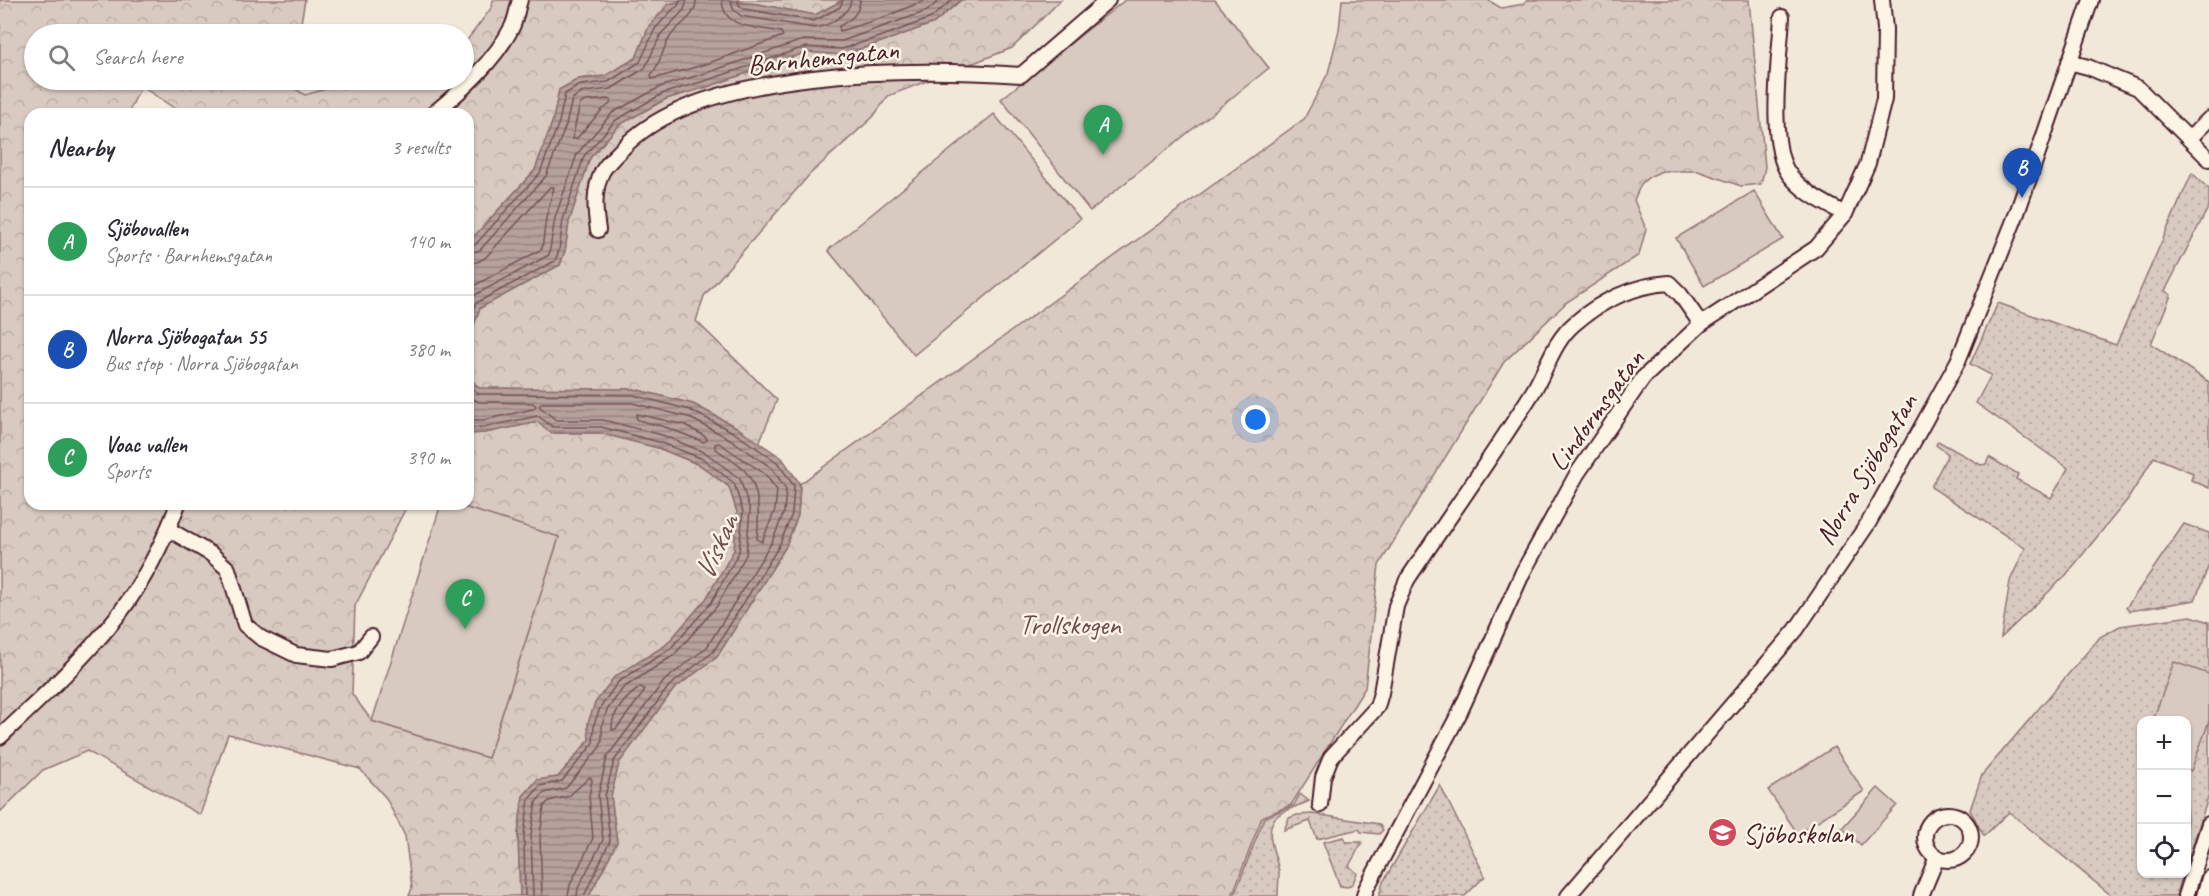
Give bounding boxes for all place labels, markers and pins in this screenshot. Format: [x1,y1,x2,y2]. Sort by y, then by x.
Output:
pin: A [1084,106,1122,155]
pin: B [2002,148,2042,198]
pin: C [446,580,484,629]
place label: Sjöboskolan [1743,816,1854,851]
school or university icon: Sjöboskolan [1706,817,1738,849]

